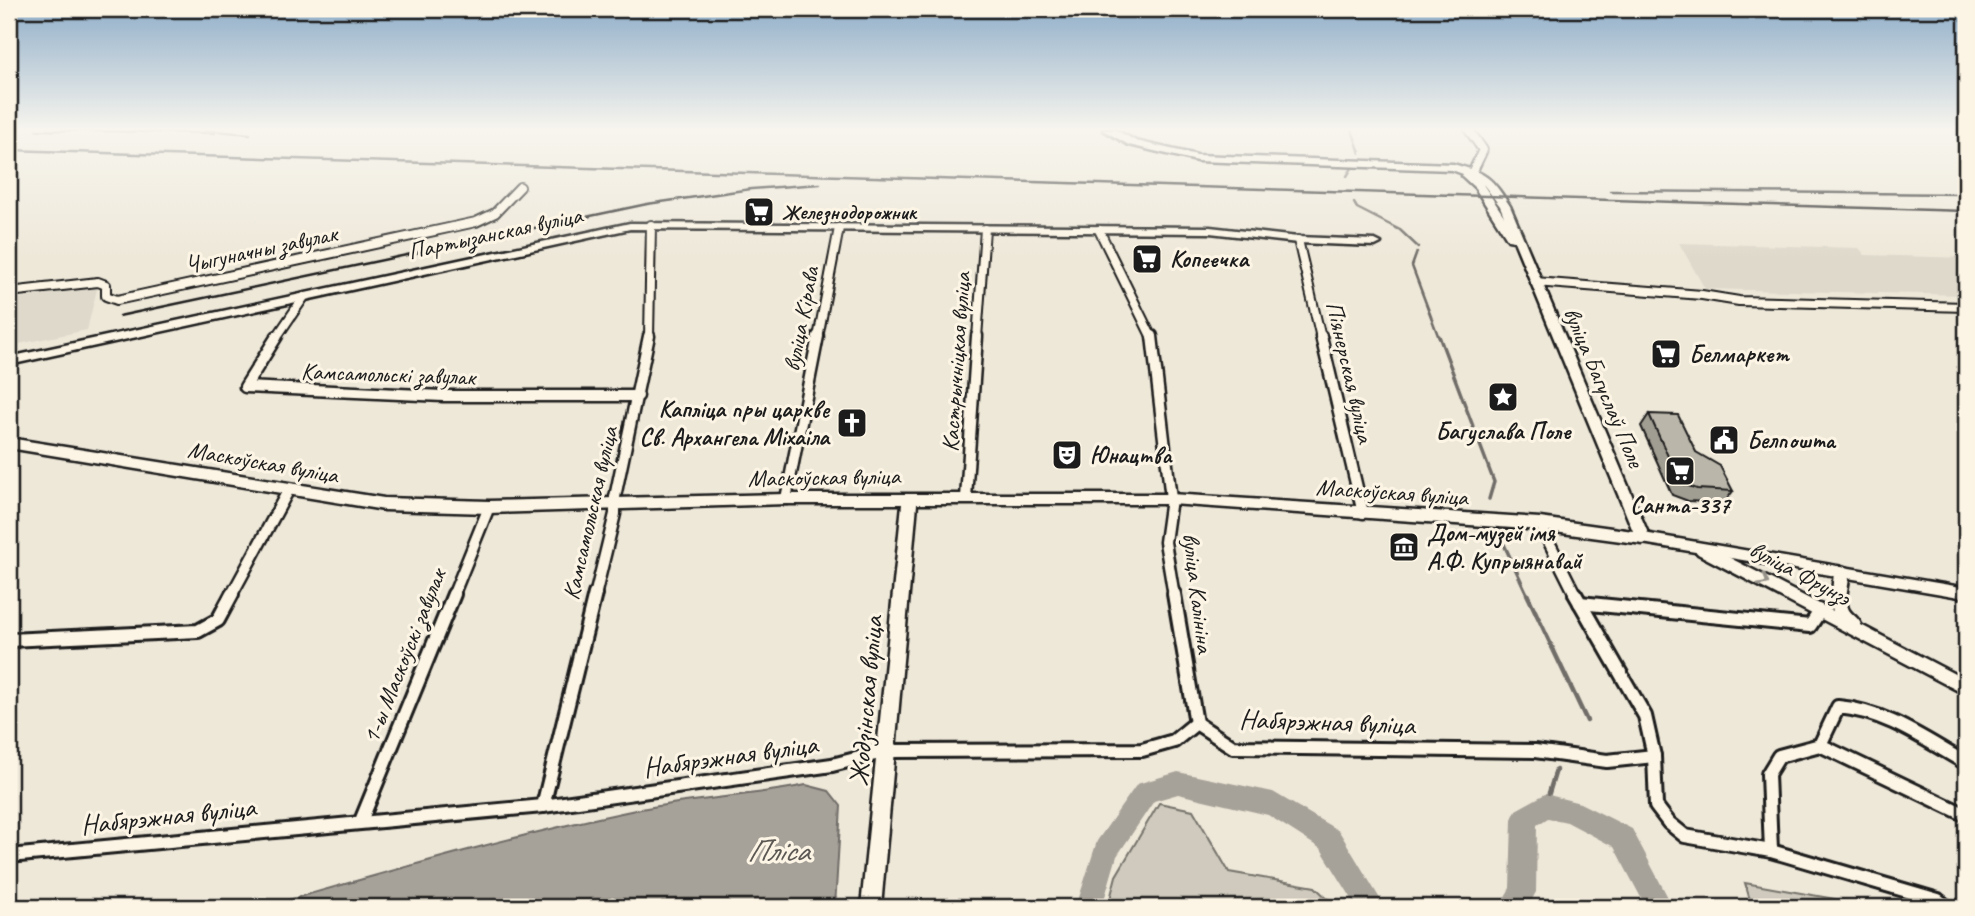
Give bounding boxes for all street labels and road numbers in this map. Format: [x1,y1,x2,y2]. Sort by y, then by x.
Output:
street label: Партызанская вуліца [405,200,586,267]
street label: Чыгуначны завулак [182,218,342,281]
street label: вуліца Кірава [776,263,826,374]
street label: Кастрычніцкая вуліца [935,270,977,453]
street label: Піянерская вуліца [1319,298,1381,447]
street label: вуліца Багуслаў Поле [1557,302,1652,474]
street label: Камсамольскі завулак [300,356,478,393]
street label: Камсамольская вуліца [555,422,625,603]
street label: Маскоўская вуліца [185,434,342,490]
street label: Маскоўская вуліца [748,461,902,493]
street label: Маскоўская вуліца [1315,472,1470,512]
street label: вуліца Калініна [1176,531,1220,656]
street label: вуліца Фрунзэ [1744,534,1857,614]
street label: 1-ы Маскоўскі завулак [355,562,454,748]
street label: Жодзінская вуліца [841,613,891,788]
street label: Набярэжная вуліца [1239,701,1417,742]
street label: Набярэжная вуліца [641,726,821,785]
street label: Набярэжная вуліца [79,789,259,842]

